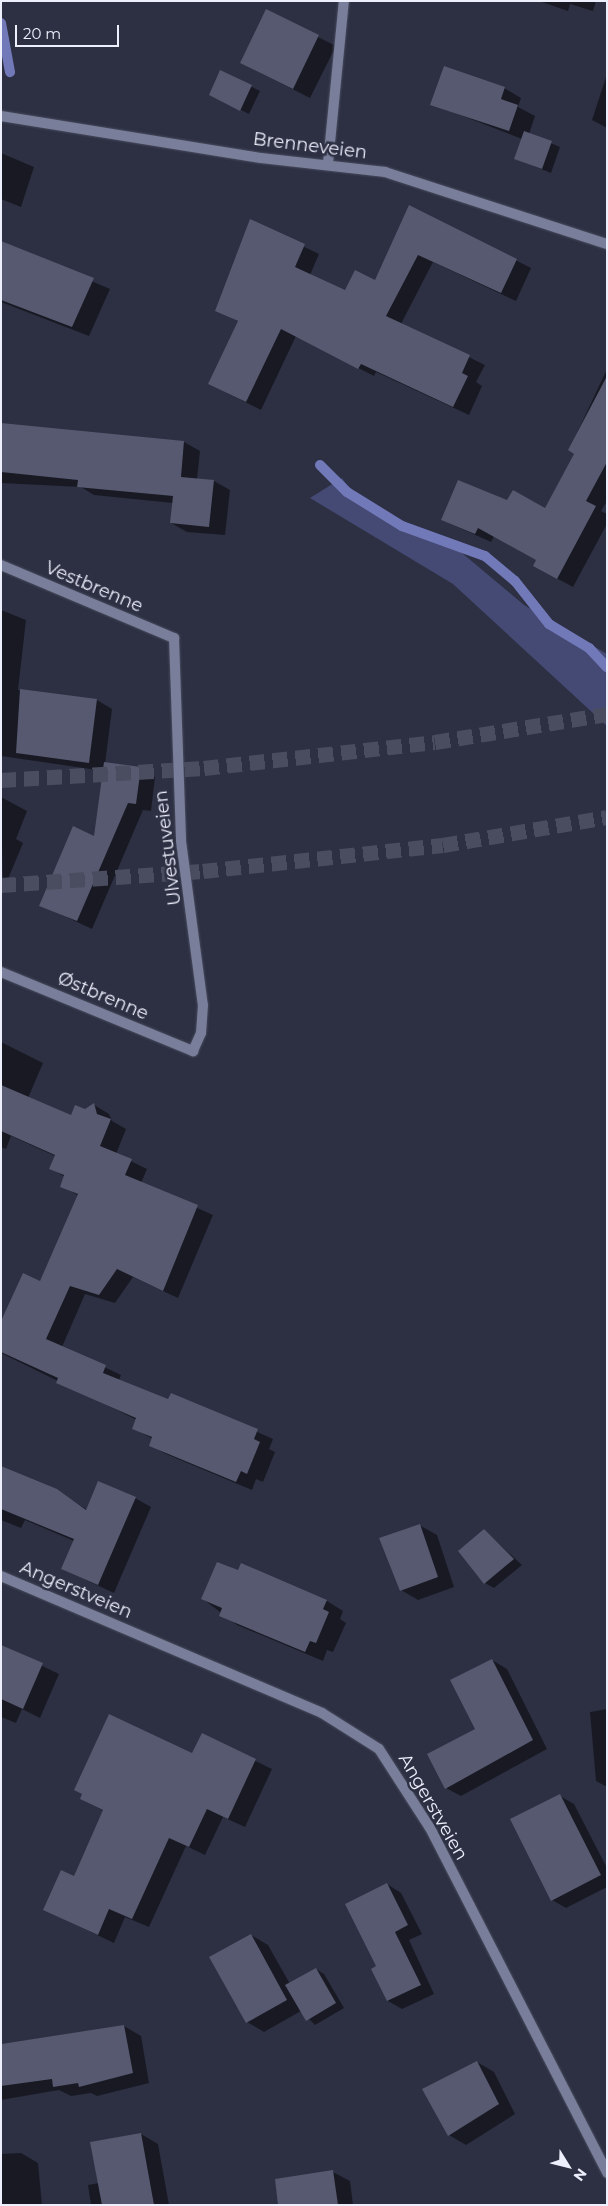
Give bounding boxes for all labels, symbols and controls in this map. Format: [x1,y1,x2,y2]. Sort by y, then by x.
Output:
scale bar [18,15,121,47]
text: 20 m [23,24,61,43]
street label: Brenneveien [252,128,368,164]
street label: Vestbrenne [42,557,146,617]
street label: Ulvestuveien [150,789,186,907]
street label: Østbrenne [54,967,152,1025]
street label: Angerstveien [17,1557,135,1623]
street label: Angerstveien [394,1750,472,1864]
north arrow [543,2141,593,2191]
text: N [570,2165,591,2185]

